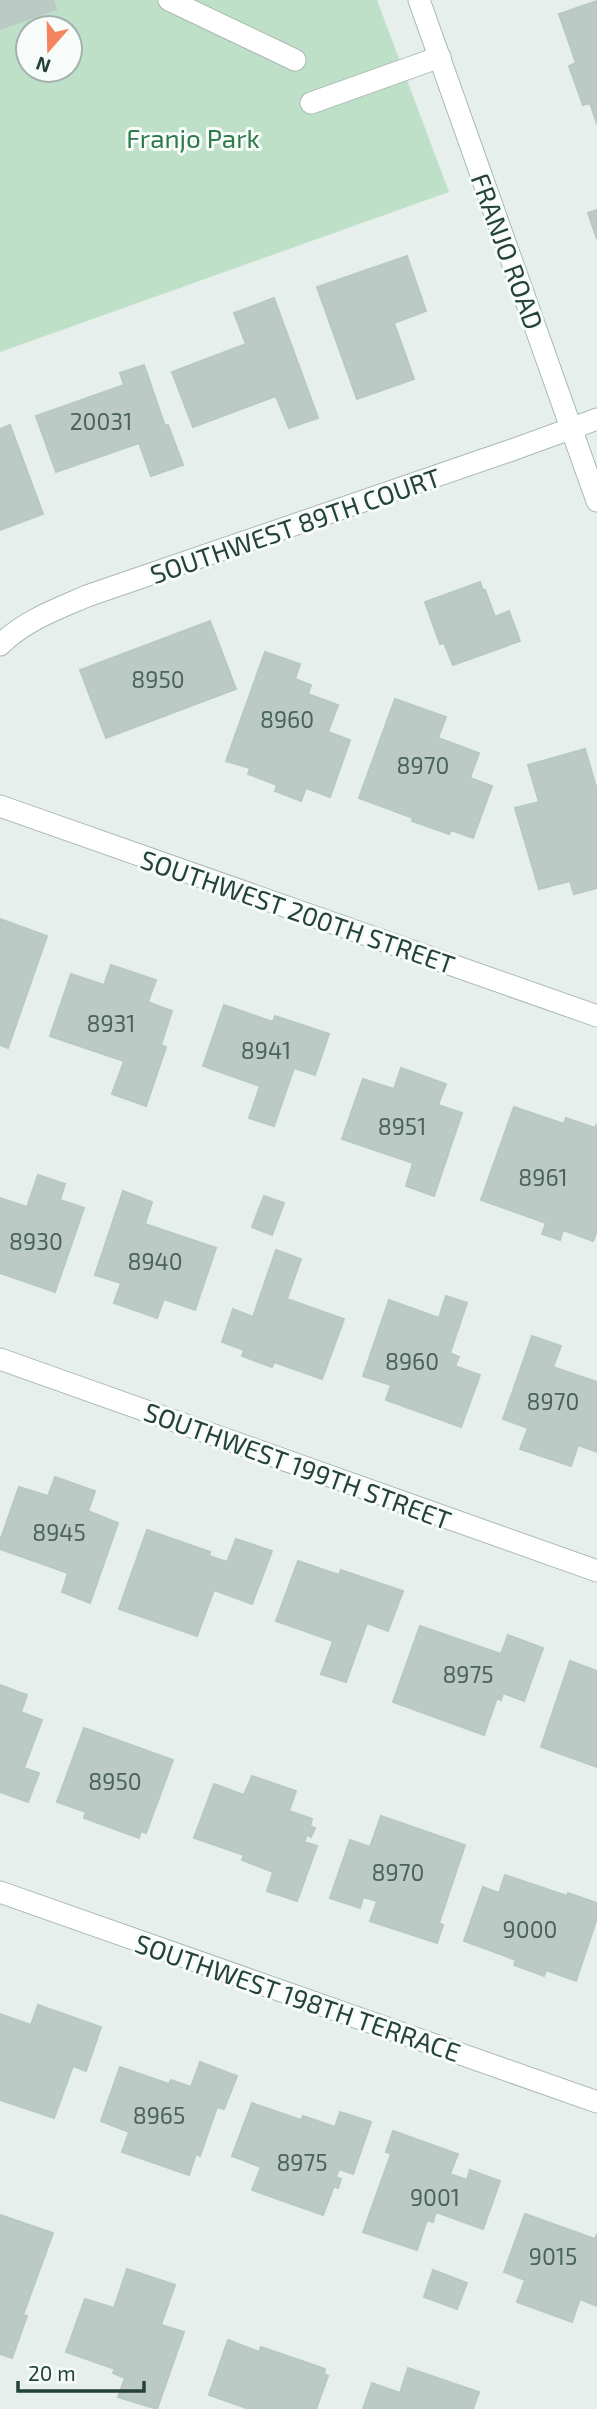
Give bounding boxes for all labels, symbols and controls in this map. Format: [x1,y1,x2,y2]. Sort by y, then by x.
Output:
north arrow [14,14,84,84]
text: N [33,52,53,79]
park label: Franjo Park [126,122,260,153]
street label: FRANJO ROAD [465,169,551,333]
house number: 20031 [70,407,132,435]
street label: SOUTHWEST 89TH COURT [146,461,444,589]
house number: 8950 [131,665,185,693]
house number: 8960 [260,705,314,733]
house number: 8970 [397,751,449,779]
street label: SOUTHWEST 200TH STREET [137,843,459,979]
house number: 8931 [86,1009,136,1037]
house number: 8941 [241,1036,291,1064]
house number: 8951 [378,1112,426,1140]
house number: 8961 [518,1163,568,1191]
house number: 8930 [9,1227,63,1255]
house number: 8940 [127,1247,183,1275]
house number: 8960 [385,1347,439,1375]
house number: 8970 [527,1387,579,1415]
street label: SOUTHWEST 199TH STREET [140,1395,456,1535]
house number: 8945 [32,1518,86,1546]
house number: 8975 [442,1660,494,1688]
house number: 8950 [88,1767,142,1795]
house number: 8970 [372,1858,424,1886]
house number: 9000 [503,1915,557,1943]
street label: SOUTHWEST 198TH TERRACE [131,1927,465,2067]
house number: 8965 [133,2101,185,2129]
house number: 8975 [276,2148,328,2176]
house number: 9001 [410,2183,460,2211]
house number: 9015 [529,2242,577,2270]
scale bar [18,2350,144,2394]
text: 20 m [28,2360,76,2385]

